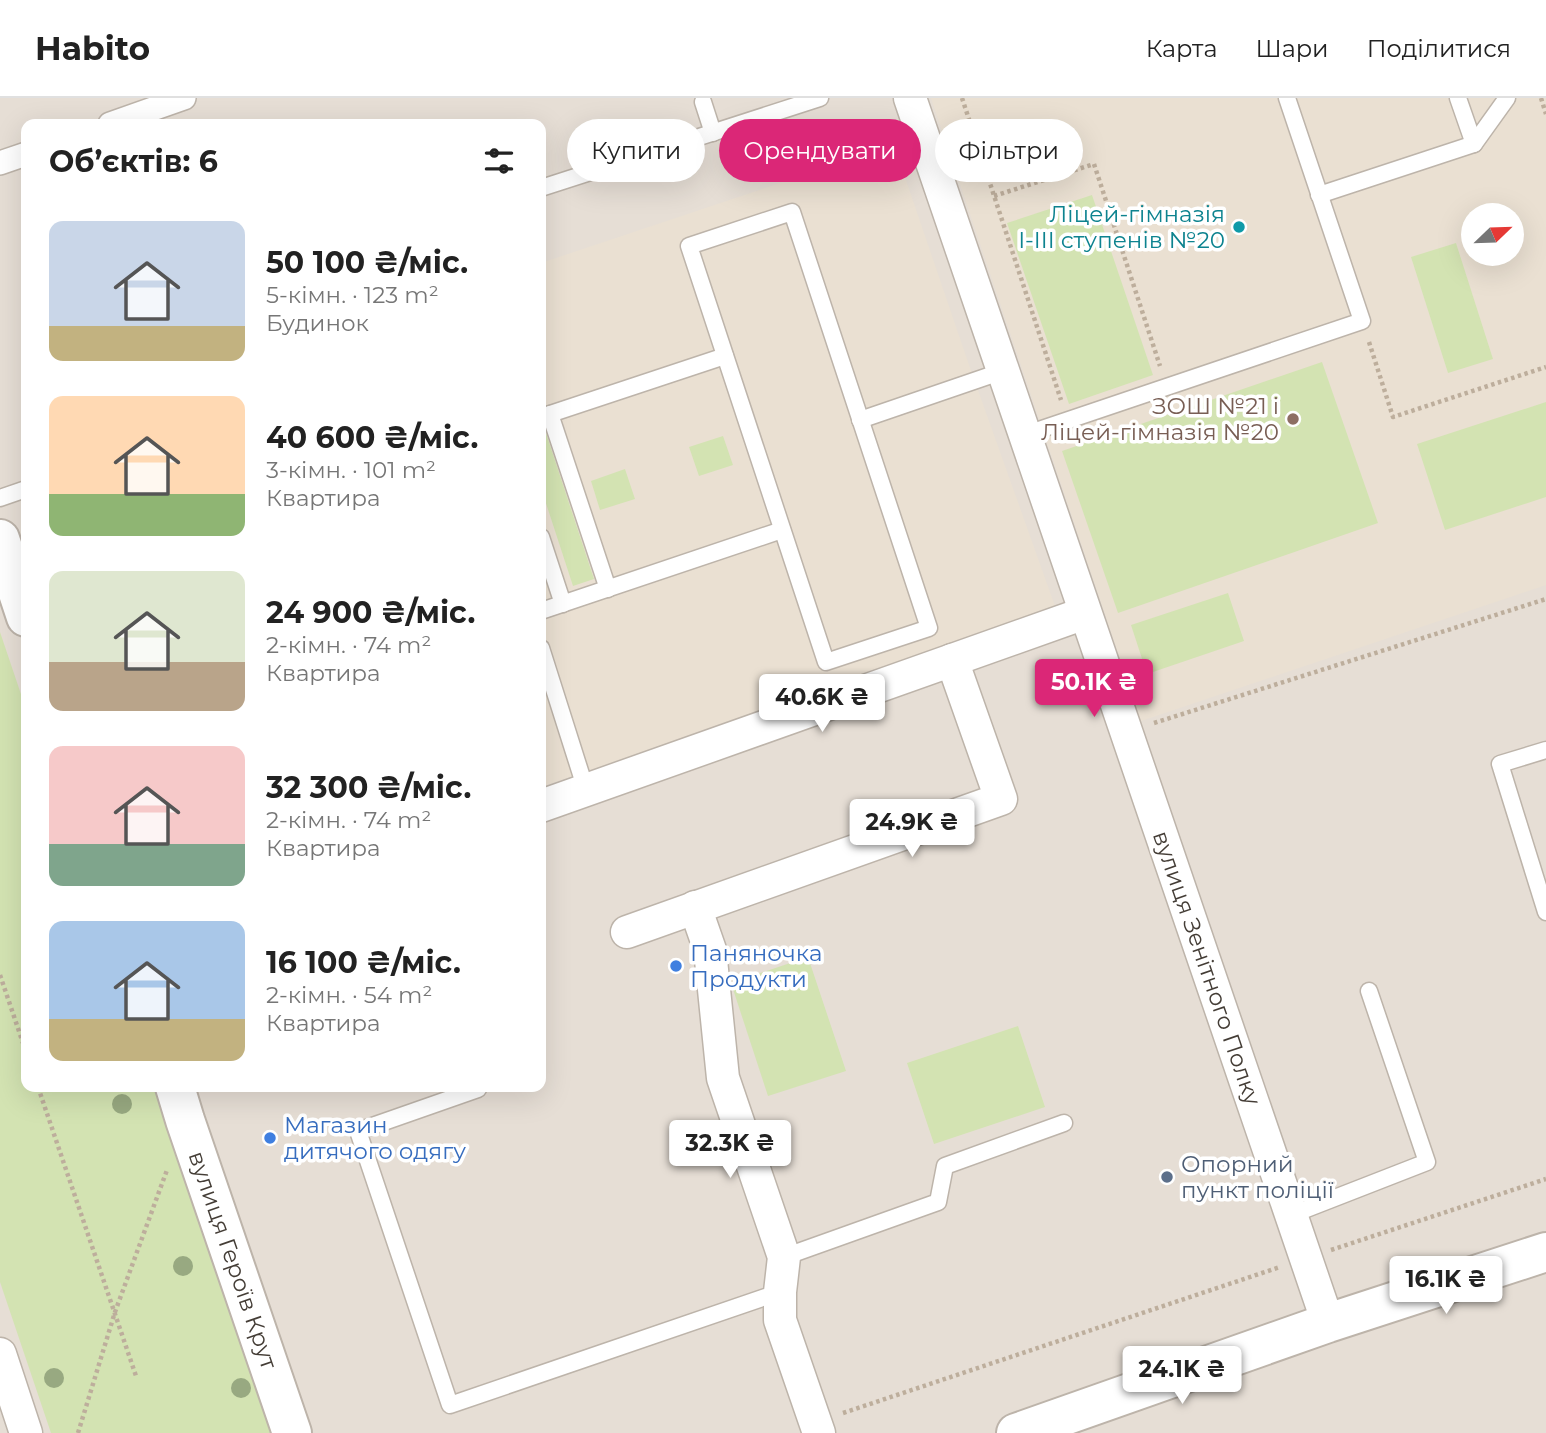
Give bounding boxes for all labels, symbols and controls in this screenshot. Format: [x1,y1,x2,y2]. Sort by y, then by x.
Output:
text: Habito [35,28,150,68]
text: Карта [1146,34,1217,63]
text: Шари [1255,34,1329,63]
text: Поділитися [1367,34,1511,63]
chip: Купити [567,119,705,182]
chip: Орендувати [719,119,921,182]
chip: Фільтри [935,119,1083,182]
icon: filters [480,142,518,180]
text: Об’єктів: 6 [49,143,218,180]
place label: Ліцей-гімназія I-III ступенів №20 [1018,200,1225,254]
north arrow [1461,203,1524,266]
map controls [1461,203,1524,266]
marker: Ліцей-гімназія I-III ступенів №20 [1231,219,1247,235]
text: 50 100 ₴/міс. [266,244,468,281]
icon: home [105,249,189,333]
text: 5-кімн. · 123 m² [266,281,439,309]
text: Будинок [266,309,369,337]
place label: ЗОШ №21 і Ліцей-гімназія №20 [1041,392,1279,446]
marker: ЗОШ №21 і Ліцей-гімназія №20 [1285,411,1301,427]
text: 40 600 ₴/міс. [266,419,478,456]
icon: home [105,424,189,508]
text: 3-кімн. · 101 m² [266,456,436,484]
text: Квартира [266,484,380,512]
text: 24 900 ₴/міс. [266,594,475,631]
icon: home [105,599,189,683]
text: 2-кімн. · 74 m² [266,631,431,659]
text: Квартира [266,659,380,687]
pin: 50.1K ₴ [1029,660,1159,719]
text: 50.1K ₴ [1051,668,1137,696]
pin: 40.6K ₴ [757,674,887,734]
text: 40.6K ₴ [775,683,869,711]
text: 32 300 ₴/міс. [266,769,471,806]
icon: home [105,774,189,858]
pin: 24.9K ₴ [847,800,977,859]
text: 2-кімн. · 74 m² [266,806,431,834]
text: 24.9K ₴ [866,808,958,836]
street label: вулиця Зенітного Полку [1147,827,1267,1109]
text: Квартира [266,834,380,862]
place label: Паняночка Продукти [690,939,822,993]
text: 16 100 ₴/міс. [266,944,461,981]
icon: home [105,949,189,1033]
marker: Паняночка Продукти [668,958,684,974]
text: 2-кімн. · 54 m² [266,981,432,1009]
text: Квартира [266,1009,380,1037]
place label: Магазин дитячого одягу [284,1111,466,1165]
pin: 32.3K ₴ [665,1121,795,1180]
text: 32.3K ₴ [685,1129,775,1157]
marker: Магазин дитячого одягу [262,1130,278,1146]
street label: вулиця Героїв Крут [183,1147,283,1373]
place label: Опорний пункт поліції [1181,1150,1334,1204]
marker: Опорний пункт поліції [1159,1169,1175,1185]
pin: 16.1K ₴ [1381,1256,1511,1316]
text: 16.1K ₴ [1405,1265,1487,1293]
pin: 24.1K ₴ [1117,1346,1247,1406]
text: 24.1K ₴ [1139,1355,1225,1383]

